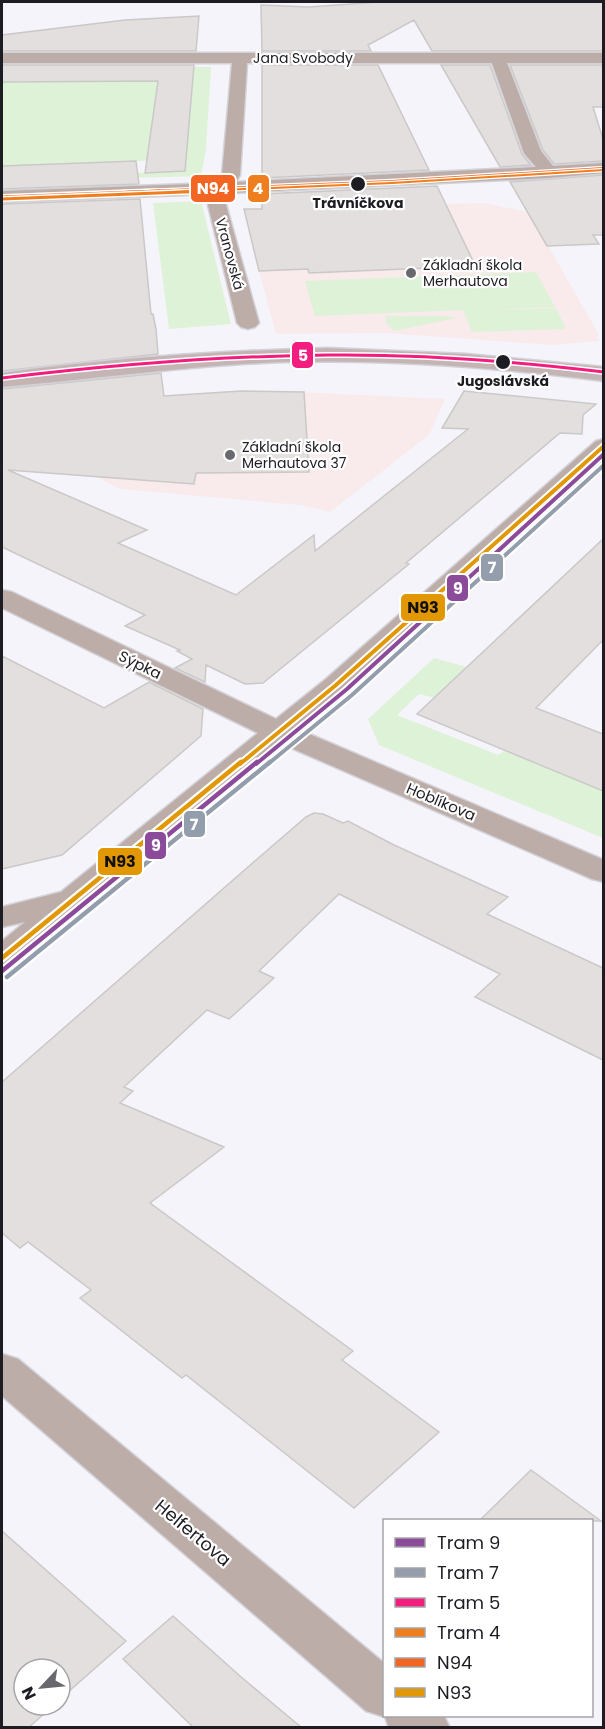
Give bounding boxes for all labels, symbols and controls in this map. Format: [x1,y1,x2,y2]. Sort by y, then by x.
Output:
street label: Jana Svobody [253,48,353,68]
line badge: N94 [190,174,236,203]
line badge: 4 [247,174,270,203]
marker: Trávníčkova [349,175,367,193]
text: N94 [197,177,230,200]
text: 4 [253,177,264,200]
place label: Trávníčkova [313,193,403,213]
street label: Vranovská [211,216,249,292]
place label: Základní škola Merhautova [423,255,522,291]
marker: Základní škola Merhautova [404,266,418,280]
line badge: 5 [291,341,314,369]
text: 5 [298,344,308,367]
marker: Jugoslávská [494,353,512,371]
place label: Jugoslávská [457,371,549,391]
place label: Základní škola Merhautova 37 [242,437,347,473]
marker: Základní škola Merhautova 37 [223,448,237,462]
line badge: 7 [480,553,504,582]
text: 7 [488,556,497,579]
line badge: 9 [446,574,469,602]
text: 9 [453,577,463,600]
line badge: N93 [400,593,446,622]
text: N93 [407,596,439,619]
street label: Sýpka [115,645,165,684]
street label: Hoblíkova [403,778,479,826]
line badge: 7 [183,810,206,838]
text: 7 [190,813,199,836]
line badge: 9 [144,831,167,860]
text: 9 [151,834,161,857]
line badge: N93 [97,847,143,876]
text: N93 [104,850,136,873]
street label: Helfertova [150,1493,237,1572]
legend [383,1519,593,1717]
text: Tram 9 [437,1530,500,1555]
text: Tram 7 [437,1560,499,1585]
text: Tram 5 [437,1590,500,1615]
text: Tram 4 [437,1620,500,1645]
text: N94 [437,1650,472,1675]
north arrow [12,1657,72,1717]
text: N93 [437,1680,472,1705]
text: N [16,1683,42,1704]

